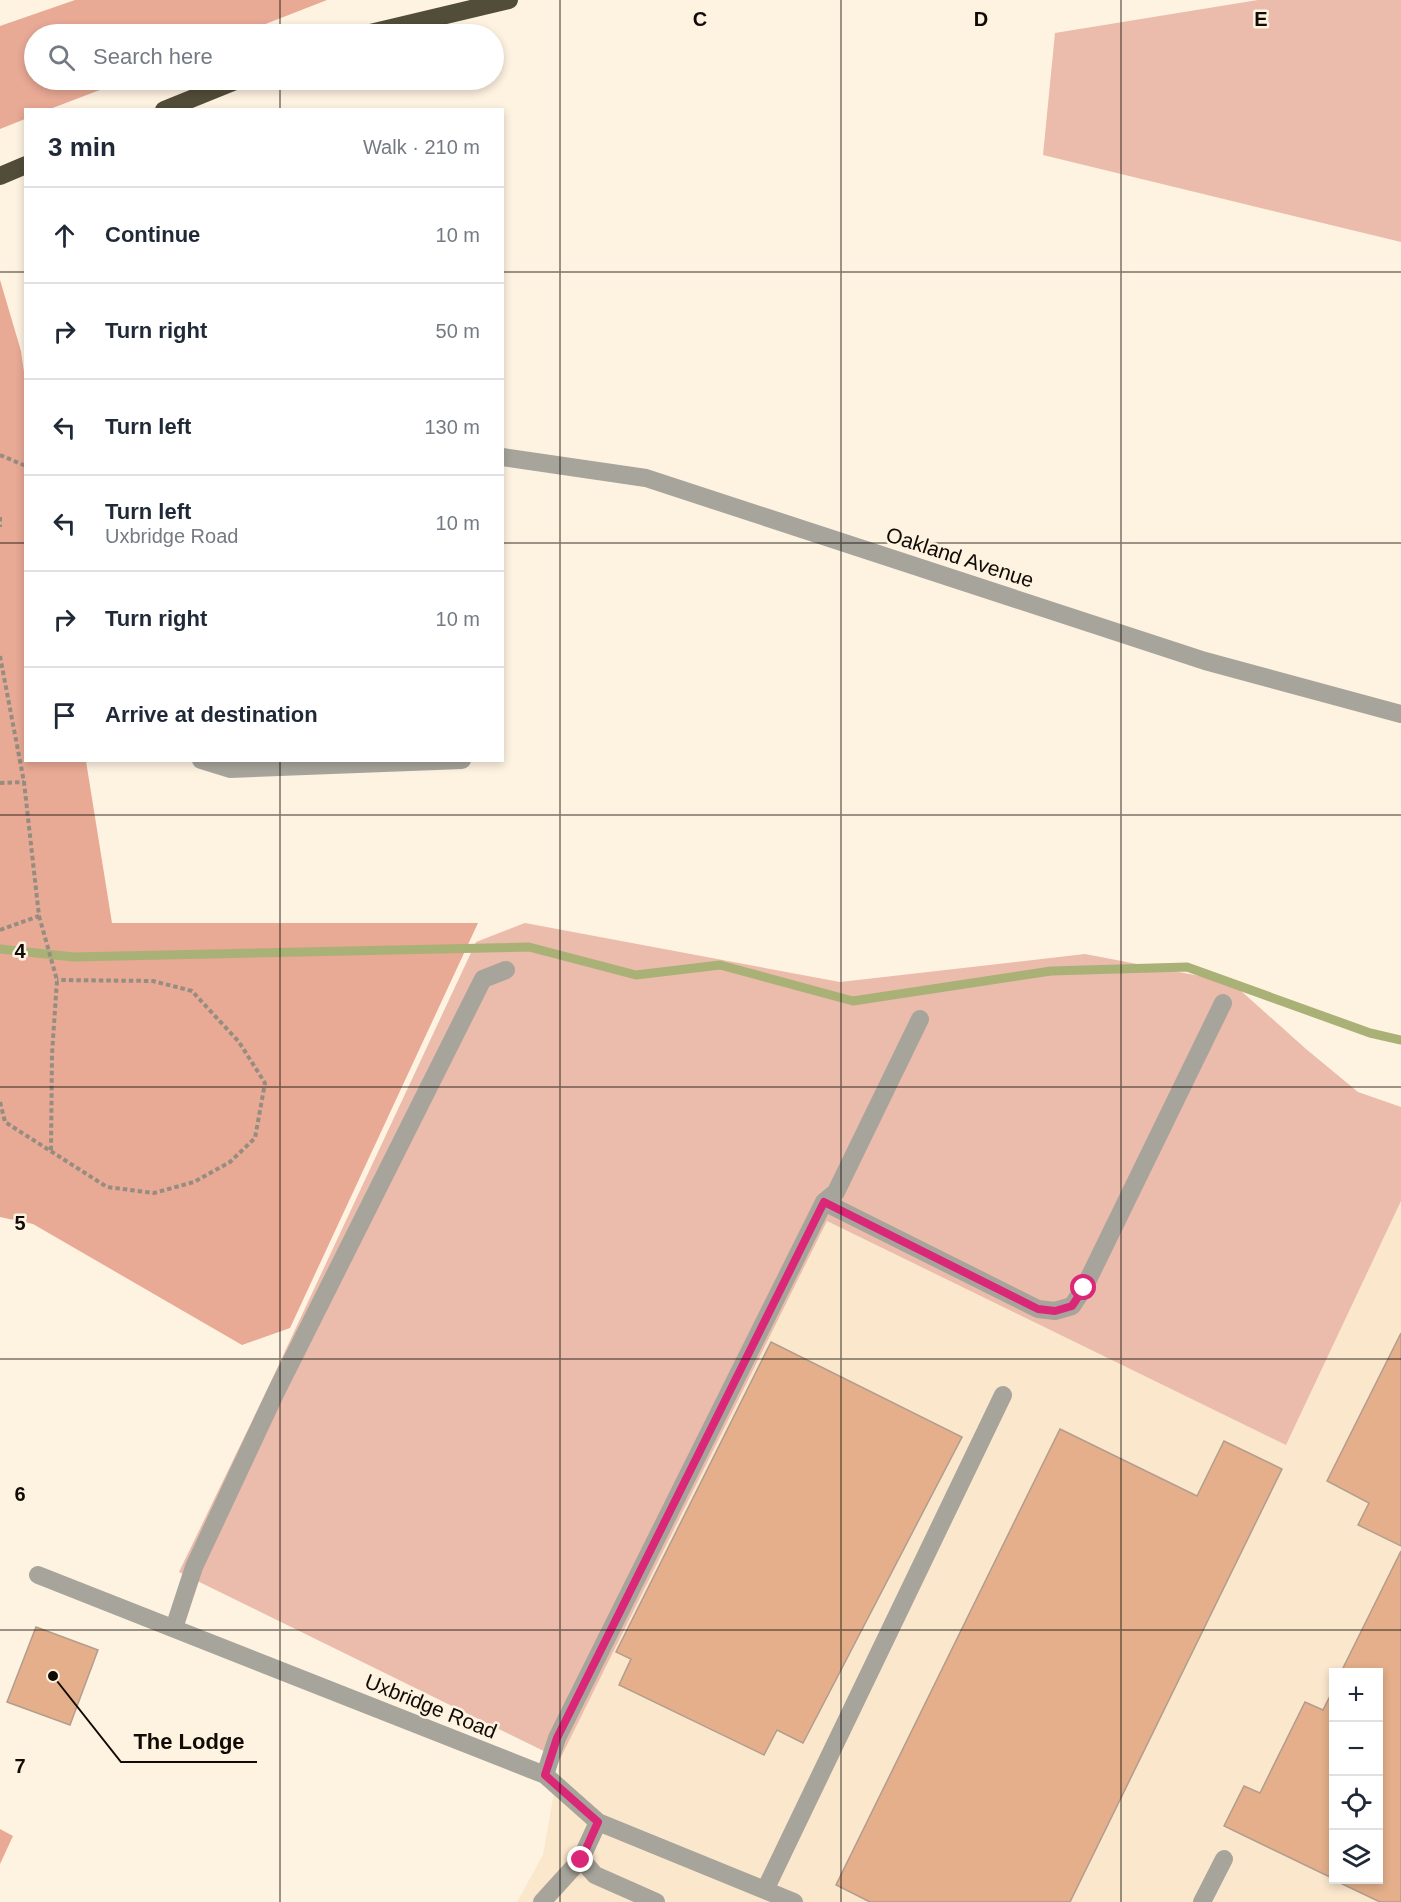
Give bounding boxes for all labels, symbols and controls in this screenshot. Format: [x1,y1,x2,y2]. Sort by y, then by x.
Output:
text: C [693,8,707,30]
text: D [974,8,988,30]
text: E [1254,8,1268,30]
search box [24,24,504,90]
icon: search [45,41,78,74]
text: Search here [93,44,213,69]
text: 3 min [48,132,116,162]
text: Walk · 210 m [363,136,480,158]
icon: ahead [48,219,81,252]
text: Continue [105,222,200,247]
text: 10 m [436,224,480,246]
icon: right [48,315,81,348]
text: Turn right [105,318,207,343]
text: 50 m [436,320,480,342]
icon: left [48,411,81,444]
text: Turn left [105,414,191,439]
text: 130 m [424,416,480,438]
text: Turn left [105,499,191,524]
icon: left [48,507,81,540]
text: 10 m [436,512,480,534]
street label: Oakland Avenue [883,522,1037,592]
text: Uxbridge Road [105,525,238,547]
icon: right [48,603,81,636]
text: Turn right [105,606,207,631]
text: 10 m [436,608,480,630]
icon: arrive [48,699,81,732]
text: Arrive at destination [105,702,318,727]
text: 4 [14,940,26,962]
text: 5 [14,1212,26,1234]
route start [1070,1274,1096,1300]
text: 6 [14,1483,26,1505]
map controls [1329,1668,1383,1884]
button: + [1329,1668,1383,1722]
street label: Uxbridge Road [362,1669,500,1743]
callout: The Lodge [121,1722,257,1762]
button: − [1329,1722,1383,1776]
text: The Lodge [133,1729,245,1754]
text: 7 [14,1755,26,1777]
button: locate [1329,1776,1383,1830]
button: layers [1329,1830,1383,1884]
route end [567,1846,593,1872]

